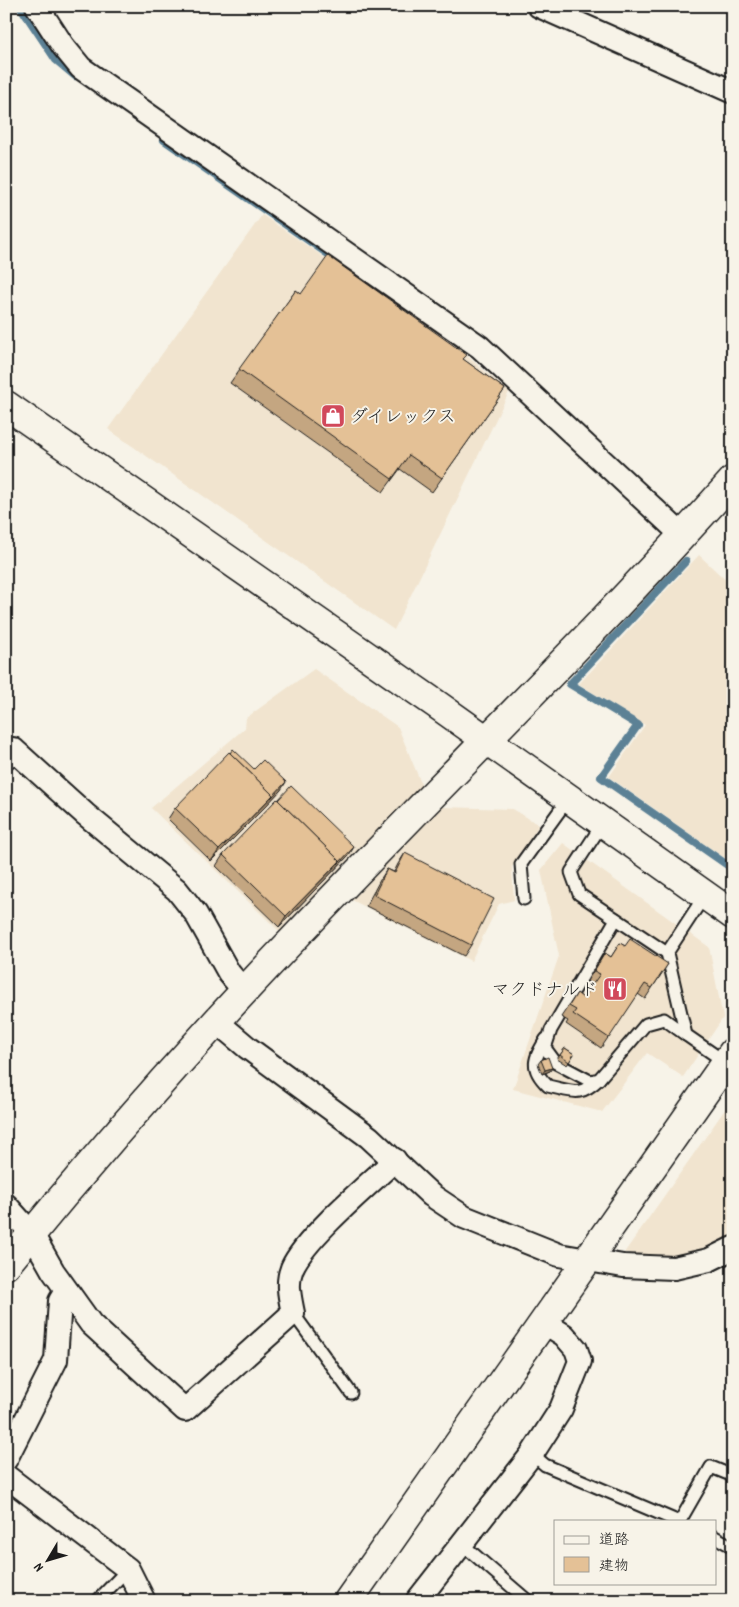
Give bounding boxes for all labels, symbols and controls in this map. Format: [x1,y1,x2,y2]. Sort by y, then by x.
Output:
shop icon: ダイレックス [320,403,346,429]
place label: ダイレックス [350,406,456,431]
restaurant icon: マクドナルド [602,976,628,1002]
place label: マクドナルド [491,979,598,1004]
legend [554,1520,716,1584]
text: 道路 [599,1530,629,1552]
north arrow [22,1534,72,1584]
text: 建物 [599,1556,629,1578]
text: N [29,1558,49,1576]

